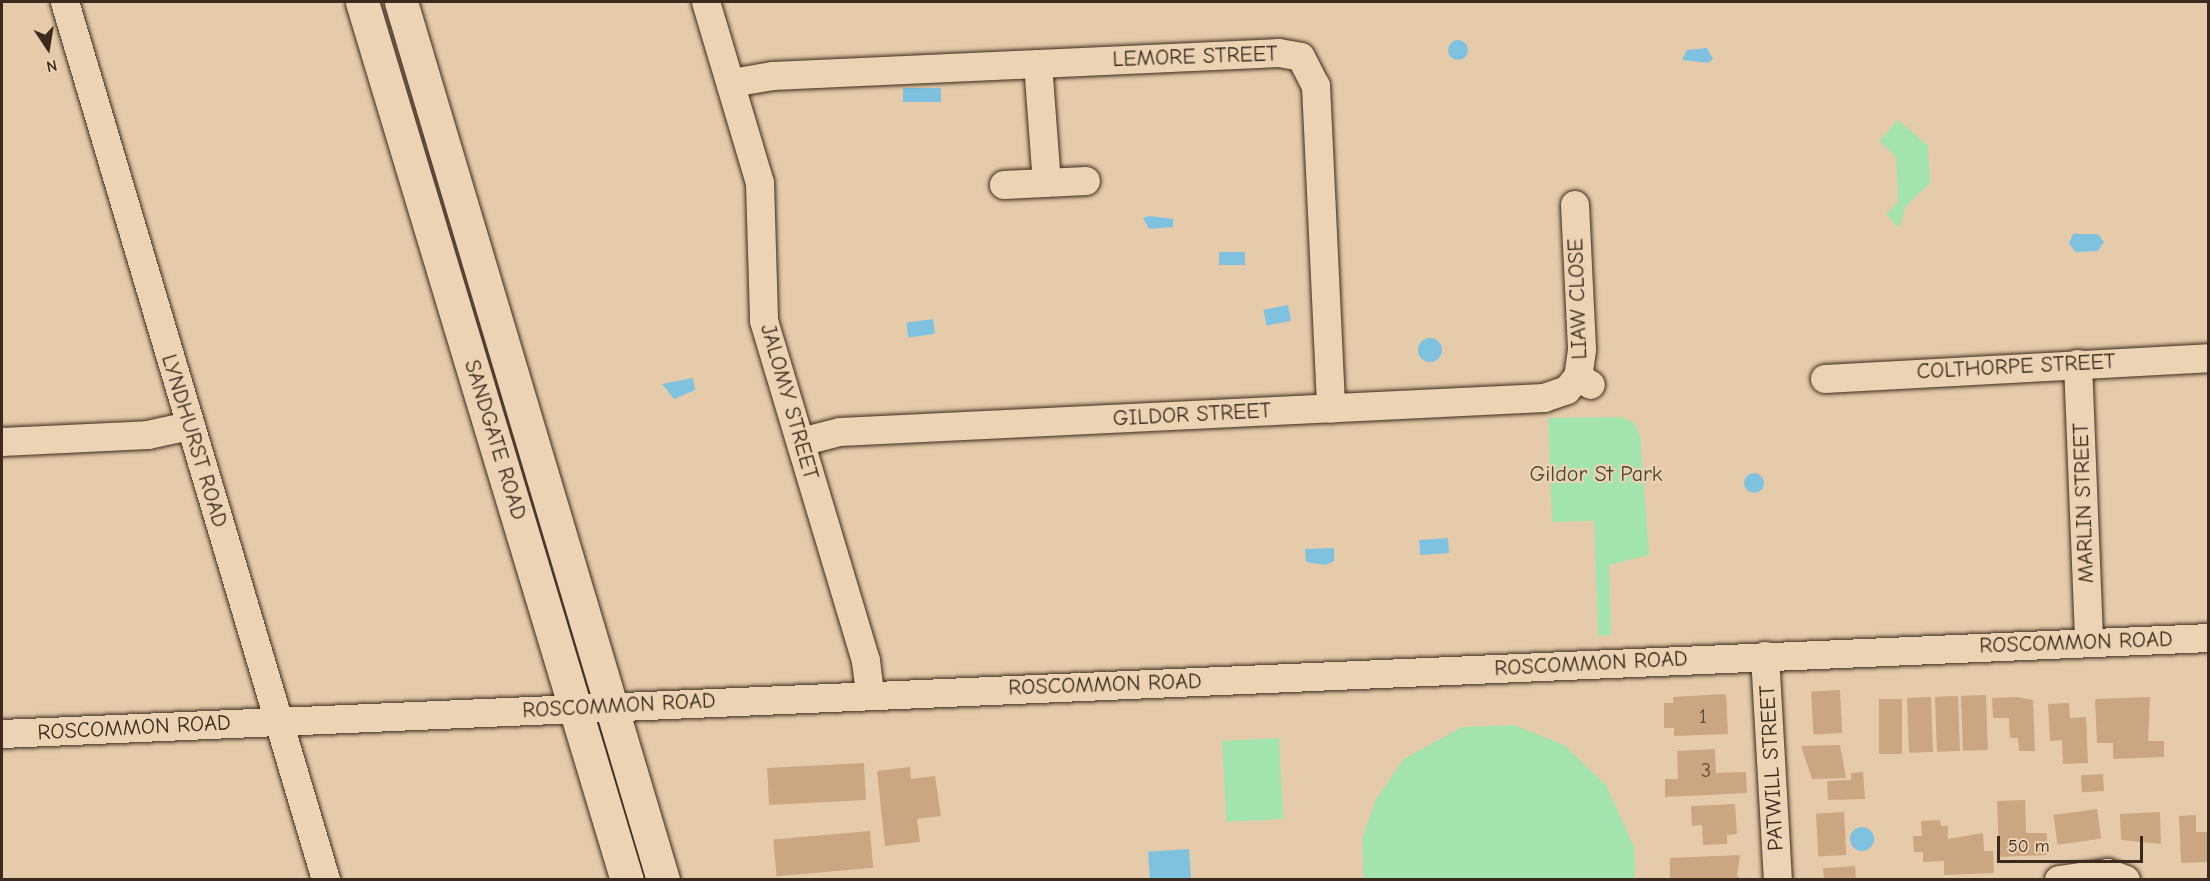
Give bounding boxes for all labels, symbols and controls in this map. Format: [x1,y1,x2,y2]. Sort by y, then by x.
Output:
north arrow [18,18,78,78]
street label: LEMORE STREET [1112,41,1278,73]
text: N [45,56,59,75]
street label: LIAW CLOSE [1563,238,1593,360]
street label: JALOMY STREET [754,321,824,483]
street label: COLTHORPE STREET [1916,349,2116,385]
street label: LYNDHURST ROAD [155,351,233,531]
street label: SANDGATE ROAD [458,357,532,523]
street label: GILDOR STREET [1112,398,1272,432]
street label: MARLIN STREET [2068,422,2100,584]
park label: Gildor St Park [1530,462,1662,488]
street label: ROSCOMMON ROAD [1979,626,2173,660]
street label: ROSCOMMON ROAD [1494,646,1688,682]
street label: ROSCOMMON ROAD [1008,668,1202,702]
street label: PATWILL STREET [1754,684,1790,852]
street label: ROSCOMMON ROAD [522,688,716,724]
house number: 1 [1699,704,1707,728]
street label: ROSCOMMON ROAD [37,710,231,746]
house number: 3 [1701,758,1711,782]
scale bar [2000,824,2146,862]
text: 50 m [2008,836,2050,857]

